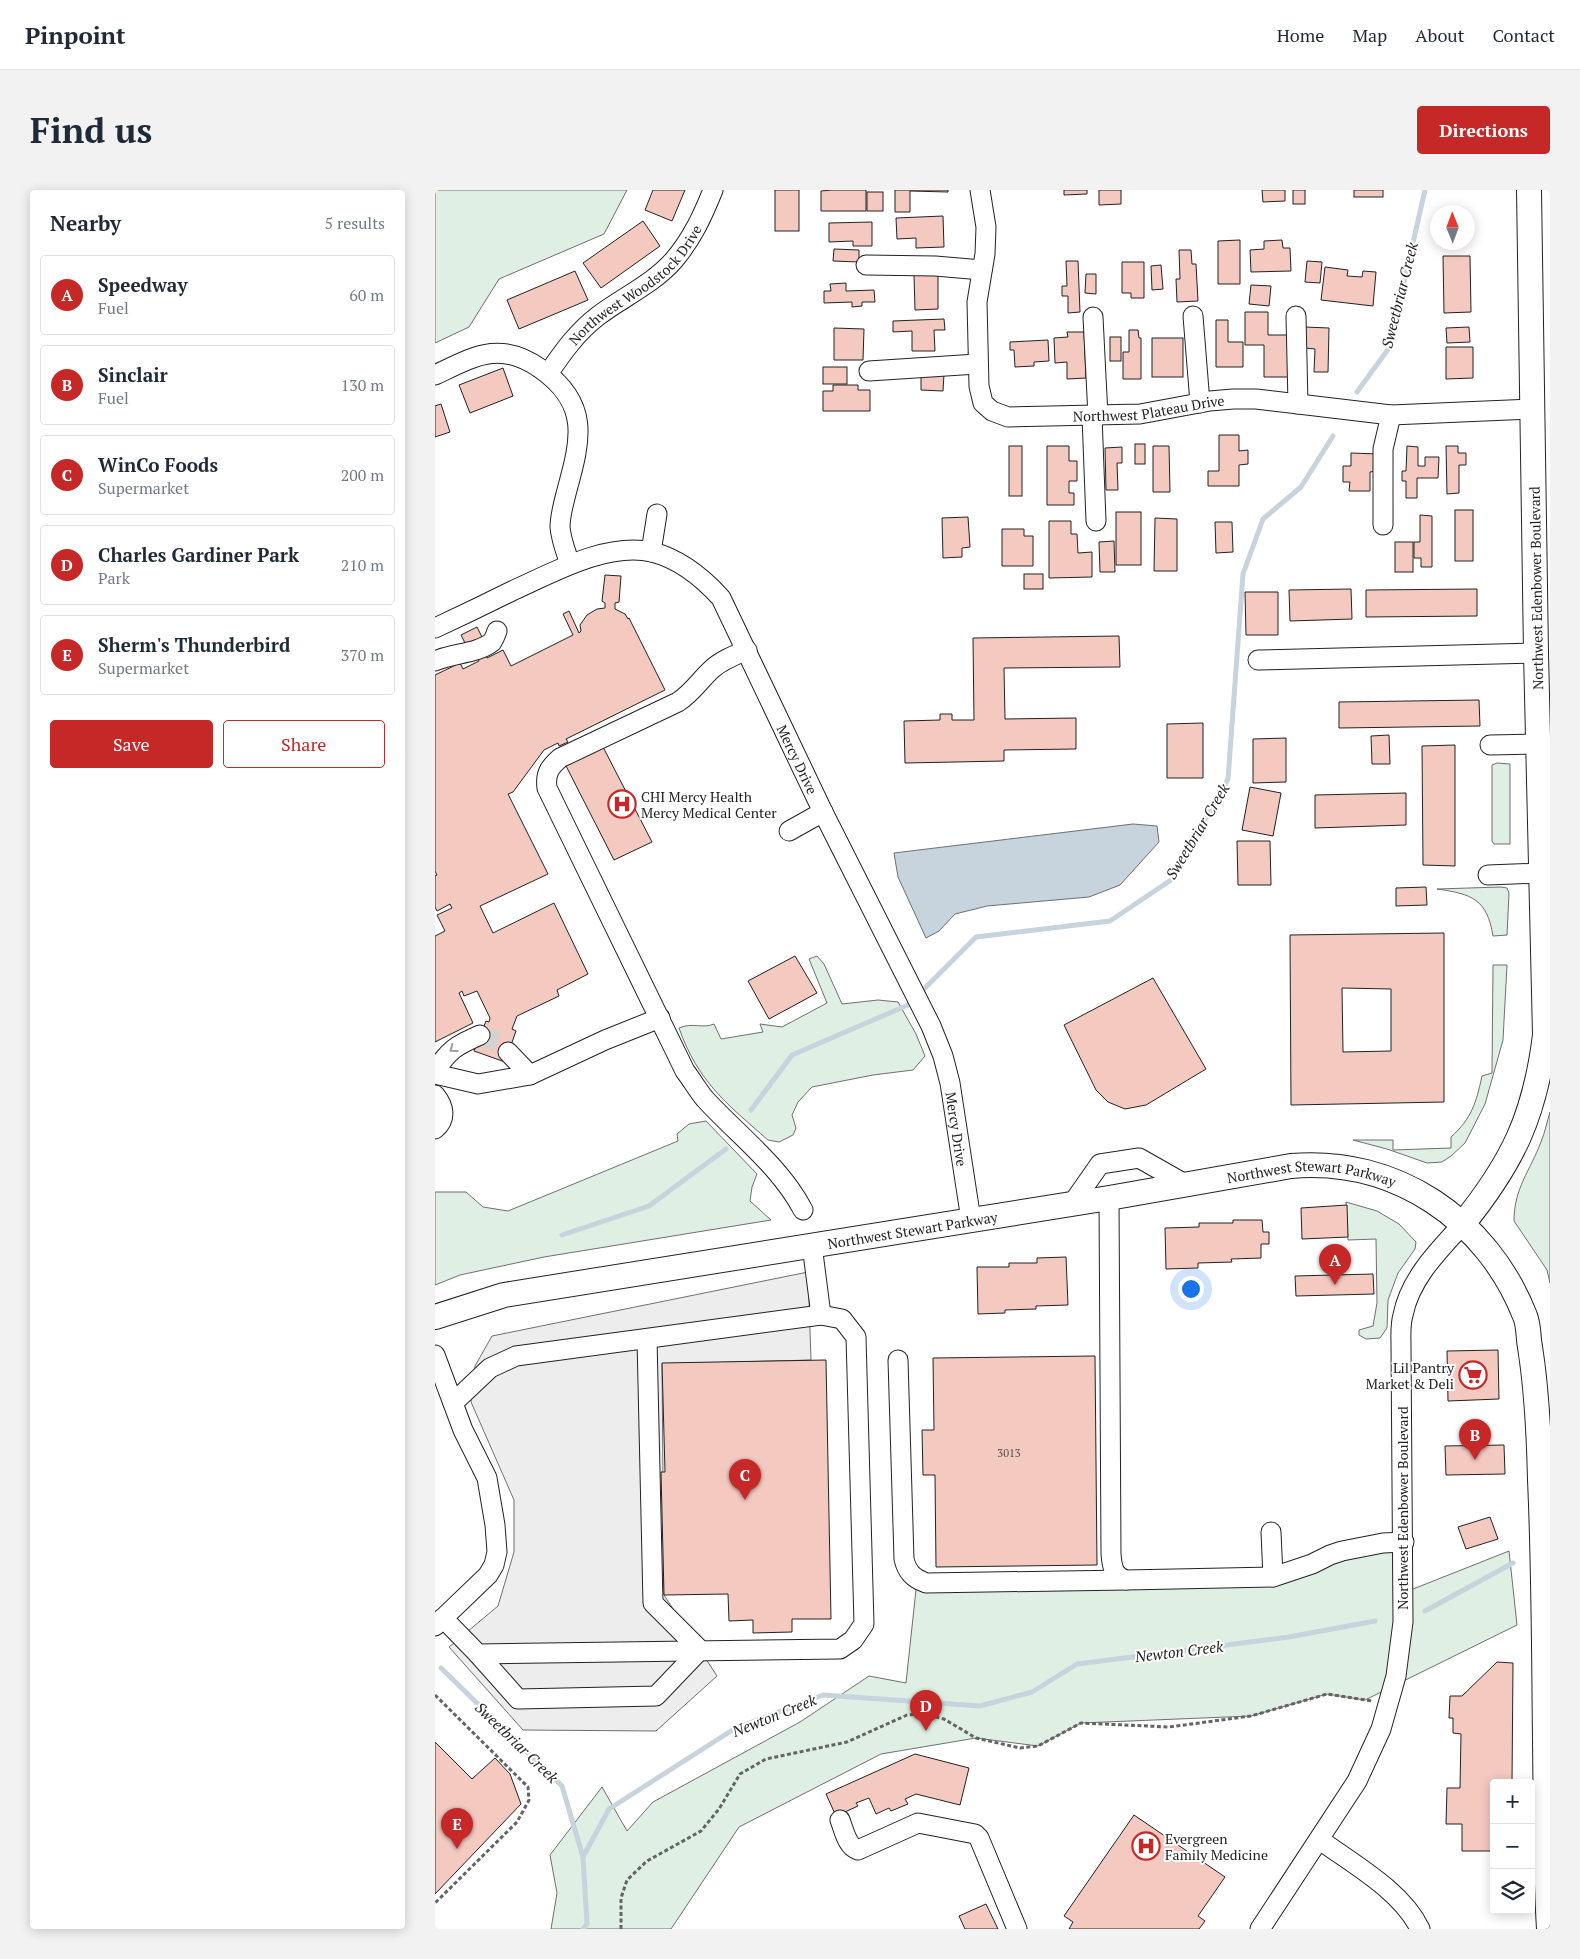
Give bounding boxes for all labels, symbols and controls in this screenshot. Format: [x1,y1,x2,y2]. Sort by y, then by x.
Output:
text: Pinpoint [25,19,126,51]
text: Home [1277,23,1324,47]
text: Map [1352,23,1387,47]
text: About [1415,23,1464,47]
text: Contact [1492,23,1555,47]
button: Directions [1417,106,1550,154]
text: Find us [30,107,152,153]
north arrow [1430,205,1475,250]
text: Nearby [50,209,121,237]
text: 5 results [325,212,385,234]
street label: Northwest Woodstock Drive [564,221,705,349]
water label: Sweetbriar Creek [1376,239,1422,350]
text: Speedway [98,272,187,297]
text: A [61,284,73,306]
text: 60 m [349,284,384,306]
text: Fuel [98,297,129,319]
text: Sinclair [98,362,168,387]
text: B [62,374,72,396]
text: 130 m [341,374,384,396]
text: Fuel [98,387,129,409]
street label: Northwest Plateau Drive [1073,390,1225,425]
text: WinCo Foods [98,452,218,477]
text: C [62,464,72,486]
text: 200 m [341,464,384,486]
text: Supermarket [98,477,189,499]
street label: Northwest Edenbower Boulevard [1525,486,1547,690]
text: Charles Gardiner Park [98,542,299,567]
text: D [61,554,73,576]
text: 210 m [341,554,384,576]
text: Park [98,567,130,589]
text: Sherm's Thunderbird [98,632,290,657]
text: E [62,644,72,666]
text: 370 m [341,644,384,666]
text: Supermarket [98,657,189,679]
button: Save [50,720,213,768]
button: Share [223,720,385,768]
street label: Mercy Drive [773,721,823,797]
water label: Sweetbriar Creek [1161,779,1234,883]
place label: CHI Mercy Health Mercy Medical Center [641,787,777,822]
hospital icon: CHI Mercy Health Mercy Medical Center [607,789,637,819]
one-way arrow [449,1043,459,1052]
street label: Mercy Drive [942,1091,972,1168]
street label: Northwest Stewart Parkway [1225,1156,1400,1191]
street label: Northwest Stewart Parkway [826,1206,1000,1253]
pin: A [1319,1244,1351,1285]
your location [1178,1276,1204,1302]
place label: Lil Pantry Market & Deli [1366,1358,1455,1393]
supermarket icon: Lil Pantry Market & Deli [1458,1360,1488,1390]
street label: Northwest Edenbower Boulevard [1393,1406,1412,1610]
pin: B [1459,1419,1491,1460]
house number: 3013 [997,1446,1021,1460]
pin: C [729,1459,761,1500]
water label: Newton Creek [1133,1636,1225,1666]
water label: Newton Creek [728,1689,820,1741]
pin: D [910,1690,942,1731]
water label: Sweetbriar Creek [471,1697,563,1787]
map controls [1490,1779,1535,1914]
button: + [1490,1779,1535,1824]
pin: E [441,1808,473,1849]
button: − [1490,1824,1535,1869]
place label: Evergreen Family Medicine [1165,1829,1268,1864]
hospital icon: Evergreen Family Medicine [1131,1831,1161,1861]
button: layers [1490,1869,1535,1914]

